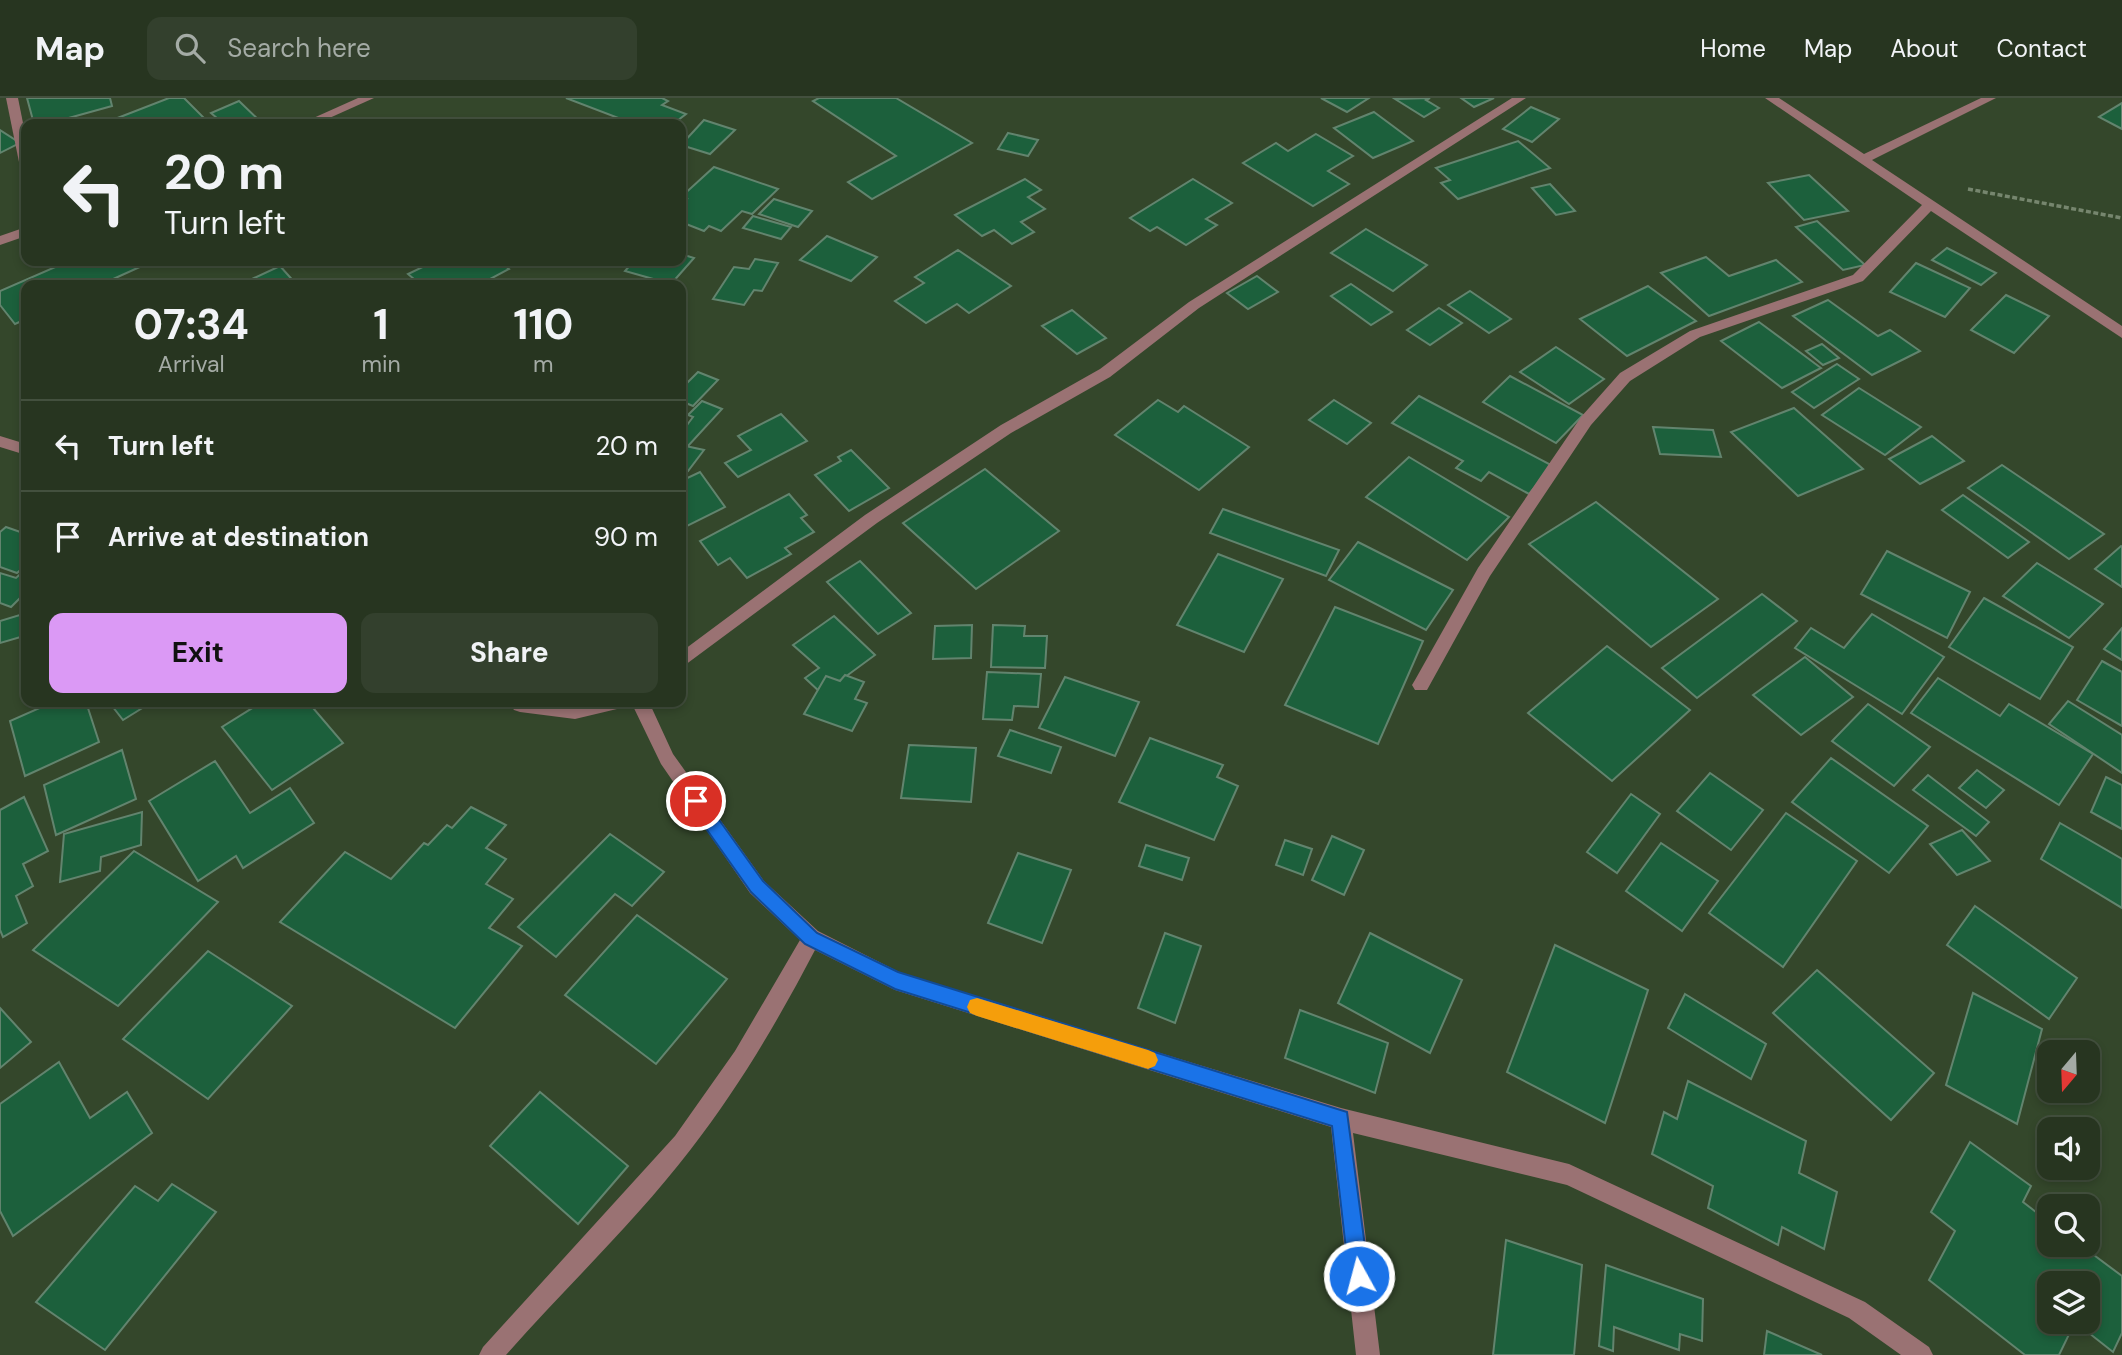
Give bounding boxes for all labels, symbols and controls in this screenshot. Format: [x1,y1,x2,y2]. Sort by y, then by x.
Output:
search box [147,17,637,80]
text: Map [35,27,105,70]
icon: search [171,29,209,67]
text: Search here [227,31,371,65]
text: Home [1700,33,1766,64]
text: Map [1804,33,1852,64]
text: About [1890,33,1959,64]
text: Contact [1997,33,2087,64]
text: 20 m [164,140,284,204]
icon: left [49,147,140,238]
text: Turn left [164,202,286,244]
text: 07:34 [134,297,249,352]
text: 1 [373,297,389,352]
text: 110 [513,297,573,352]
text: Arrival [158,349,225,379]
text: min [361,349,401,379]
text: m [533,349,554,379]
icon: left [49,427,87,465]
text: Turn left [108,429,215,463]
text: 20 m [595,429,658,463]
icon: arrive [49,518,87,556]
text: Arrive at destination [108,520,369,554]
text: 90 m [594,520,658,554]
button: Exit [49,613,347,693]
button: Share [361,613,658,693]
pin [666,771,726,831]
icon: arrive [677,782,715,820]
north arrow [2037,1040,2100,1102]
map controls [2037,1040,2100,1334]
button: sound [2037,1117,2100,1180]
button: search [2037,1194,2100,1257]
position arrow [1322,1239,1396,1313]
button: layers [2037,1271,2100,1334]

